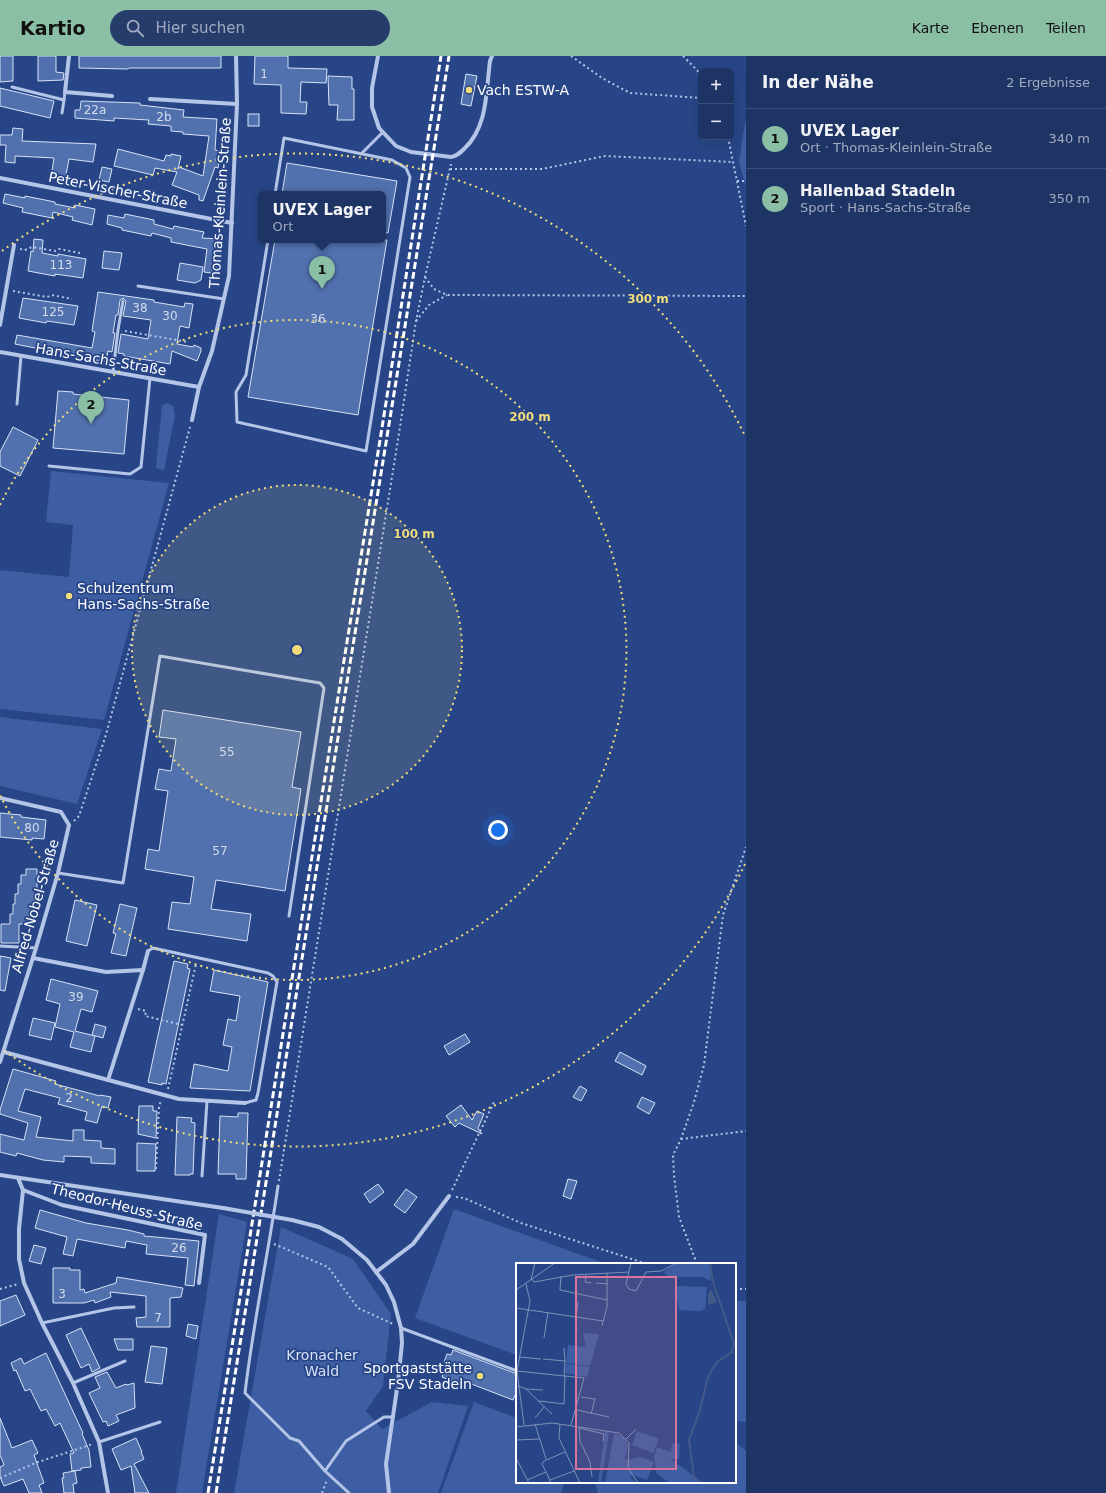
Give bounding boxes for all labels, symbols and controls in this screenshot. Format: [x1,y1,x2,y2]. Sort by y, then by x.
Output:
search box [110,10,390,46]
text: Kartio [20,17,86,39]
icon: search [124,17,146,39]
text: Hier suchen [156,19,245,37]
text: Karte [912,20,949,36]
text: Ebenen [971,20,1024,36]
text: Teilen [1046,20,1086,36]
house number: 1 [260,67,268,81]
map controls [698,68,734,140]
button: + [698,68,734,104]
text: In der Nähe [762,72,874,92]
text: 2 Ergebnisse [1006,75,1090,90]
place label: Vach ESTW-A [477,82,569,98]
marker: Vach ESTW-A [464,85,474,95]
house number: 22a [84,103,106,117]
button: − [698,104,734,140]
house number: 2b [156,110,172,124]
street label: Thomas-Kleinlein-Straße [206,117,234,290]
text: UVEX Lager [800,122,899,140]
text: 1 [770,131,780,146]
text: 340 m [1048,131,1090,146]
text: Ort · Thomas-Kleinlein-Straße [800,140,992,155]
street label: Peter-Vischer-Straße [47,169,189,211]
text: Hallenbad Stadeln [800,182,955,200]
popup [258,191,386,243]
text: 2 [770,191,780,206]
text: 350 m [1048,191,1090,206]
text: Sport · Hans-Sachs-Straße [800,200,971,215]
text: UVEX Lager [273,201,371,219]
text: Ort [273,219,293,234]
pin: 1 [309,256,335,289]
house number: 113 [50,258,72,272]
text: 300 m [627,292,669,306]
house number: 38 [132,301,148,315]
house number: 125 [42,305,64,319]
house number: 30 [162,309,178,323]
house number: 36 [310,312,326,326]
street label: Hans-Sachs-Straße [34,340,168,378]
pin: 2 [78,391,104,424]
text: 200 m [509,410,551,424]
text: 100 m [393,527,435,541]
place label: Schulzentrum Hans-Sachs-Straße [77,580,210,612]
marker: Schulzentrum Hans-Sachs-Straße [64,591,74,601]
centre of rings [290,643,304,657]
house number: 55 [219,745,235,759]
your location [488,820,508,840]
house number: 80 [24,821,40,835]
street label: Alfred-Nobel-Straße [8,837,62,975]
house number: 57 [212,844,228,858]
house number: 39 [68,990,84,1004]
house number: 2 [65,1091,73,1105]
street label: Theodor-Heuss-Straße [49,1180,205,1234]
house number: 26 [171,1241,187,1255]
inset map [516,1263,736,1483]
house number: 3 [58,1287,66,1301]
house number: 7 [154,1311,162,1325]
park label: Kronacher Wald [286,1347,358,1379]
place label: Sportgaststätte FSV Stadeln [363,1360,472,1392]
marker: Sportgaststätte FSV Stadeln [475,1371,485,1381]

